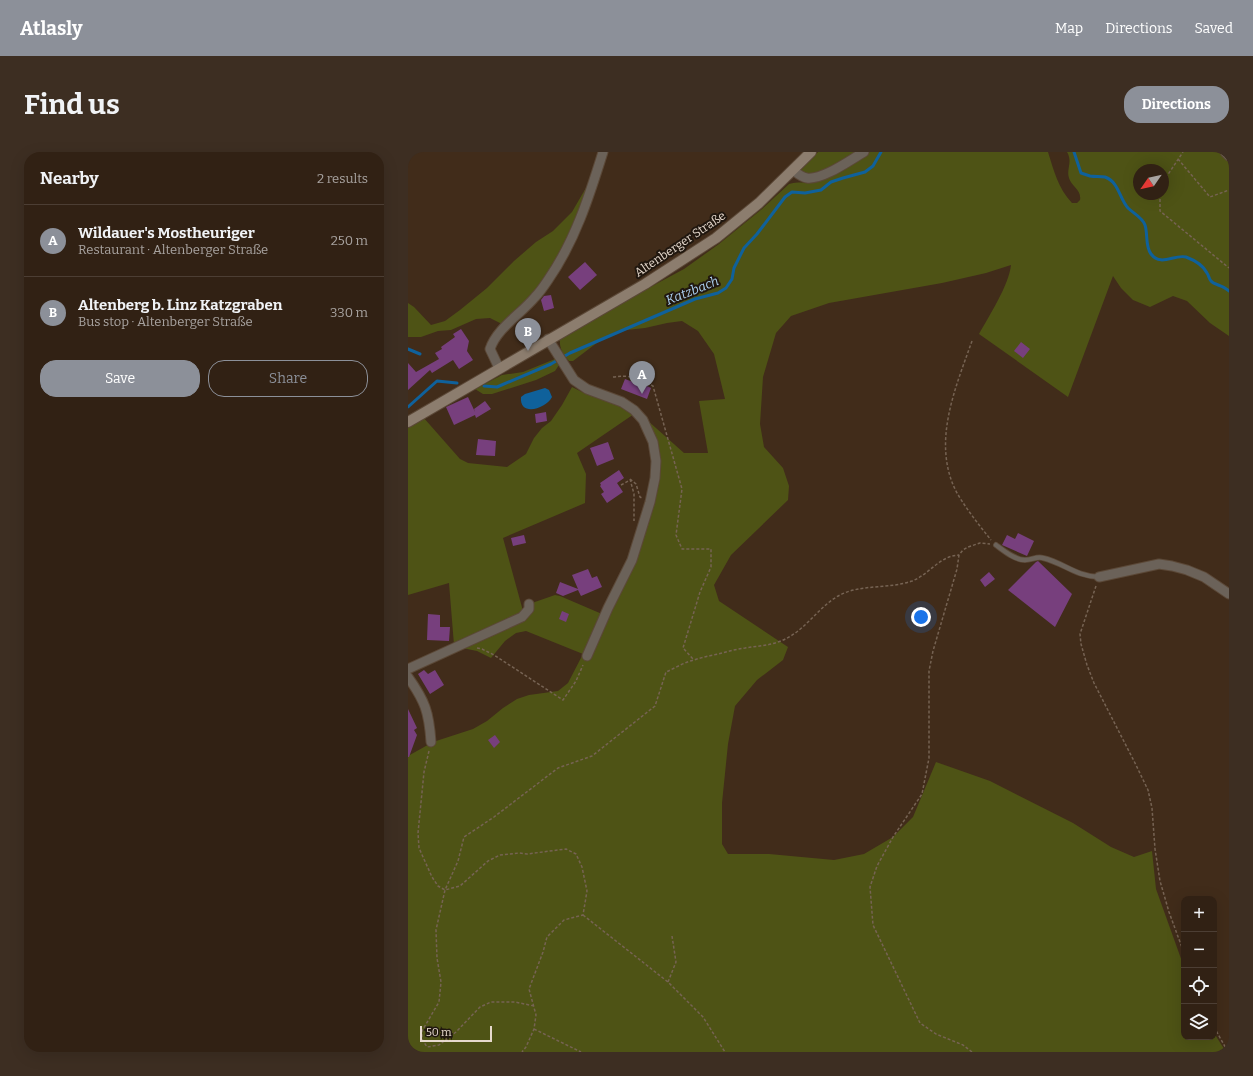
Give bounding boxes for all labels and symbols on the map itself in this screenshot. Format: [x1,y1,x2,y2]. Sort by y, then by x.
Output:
north arrow [1133,164,1169,200]
street label: Altenberger Straße [632,208,728,280]
water label: Katzbach [664,273,721,308]
pin: B [515,318,541,351]
pin: A [629,361,655,394]
your location [911,607,931,627]
scale bar [420,1024,492,1043]

